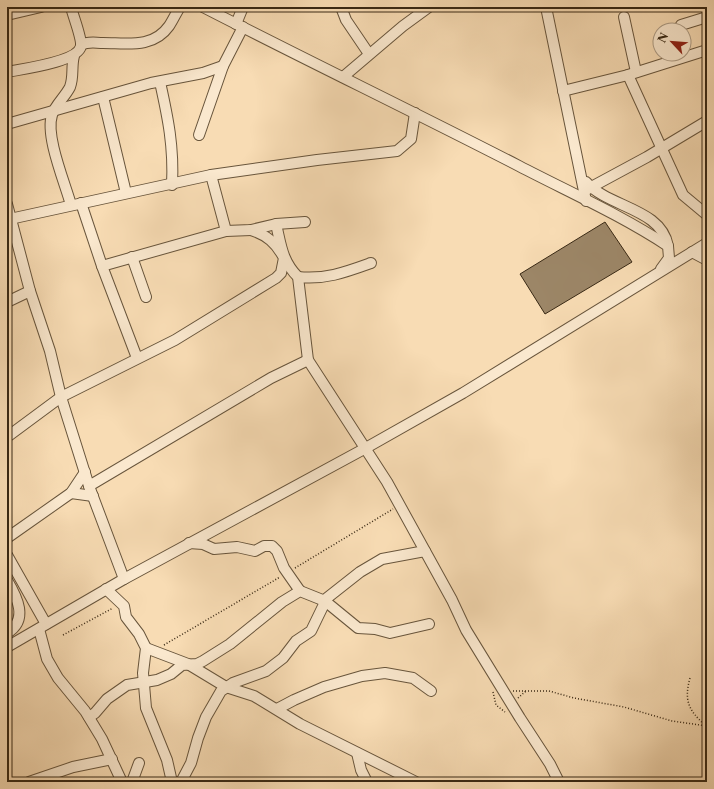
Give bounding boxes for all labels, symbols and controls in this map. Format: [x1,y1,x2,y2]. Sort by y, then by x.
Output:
north arrow [652,22,692,62]
text: N [655,30,672,45]

